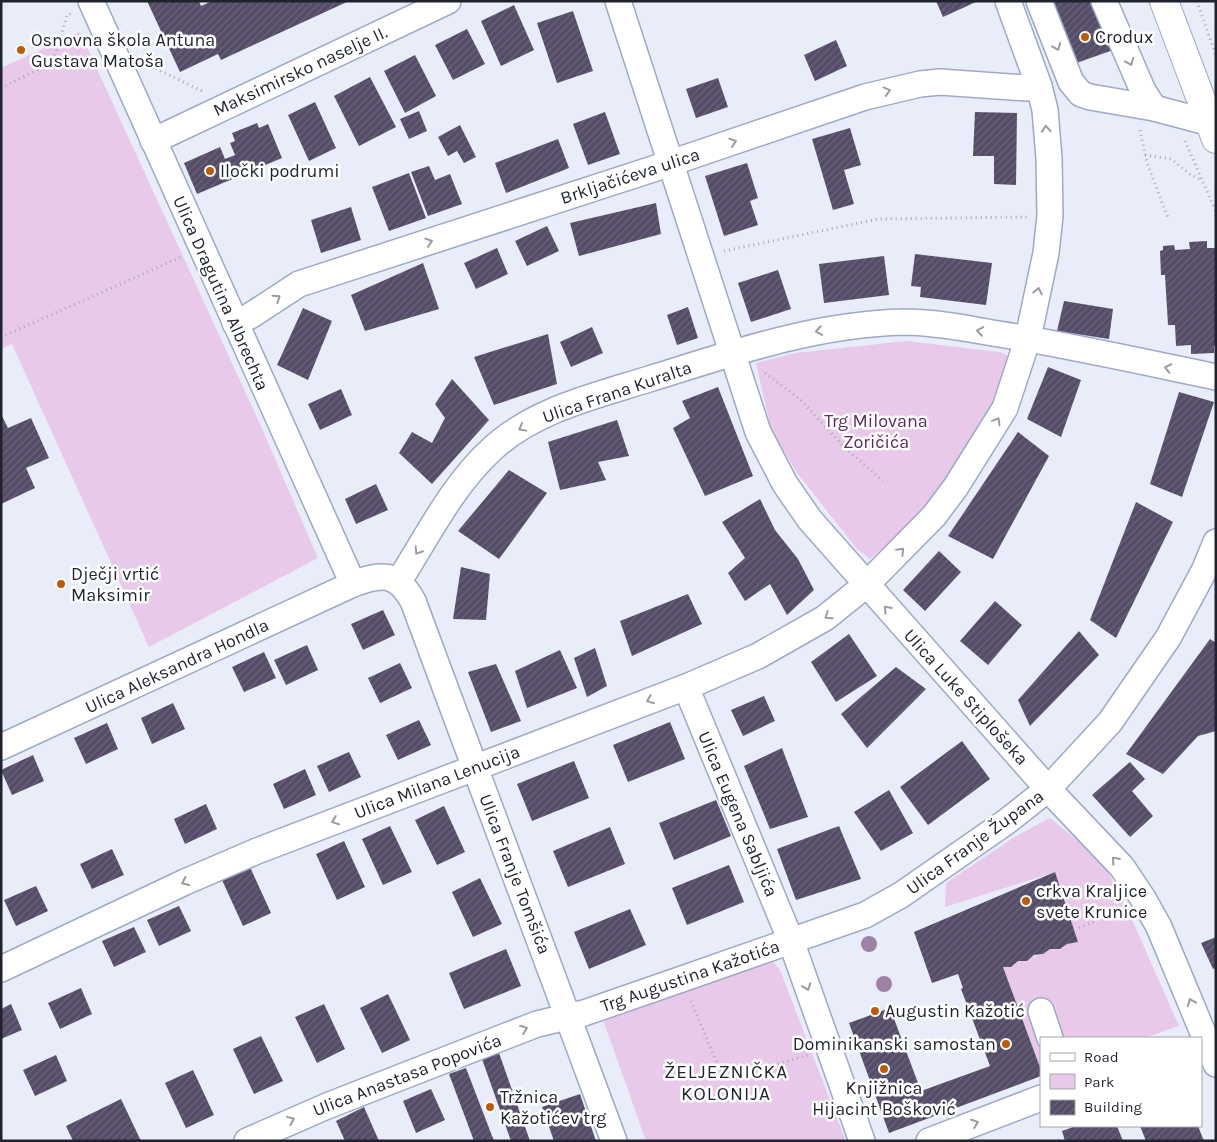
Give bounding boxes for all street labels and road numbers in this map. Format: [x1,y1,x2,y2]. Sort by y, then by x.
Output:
street label: Maksimirsko naselje II. [209,21,391,121]
street label: Brkljačićeva ulica [557,143,703,209]
street label: Ulica Dragutina Albrechta [168,192,274,394]
street label: Ulica Frana Kuralta [539,356,695,428]
street label: Ulica Aleksandra Hondla [82,614,272,718]
street label: Ulica Luke Stiplošeka [899,624,1033,770]
street label: Ulica Eugena Sabljića [693,728,783,900]
street label: Ulica Milana Lenucija [351,740,523,824]
street label: Ulica Franje Župana [902,785,1048,899]
street label: Ulica Franje Tomšića [474,791,556,957]
street label: Trg Augustina Kažotića [598,935,782,1017]
street label: Ulica Anastasa Popovića [310,1029,504,1121]

